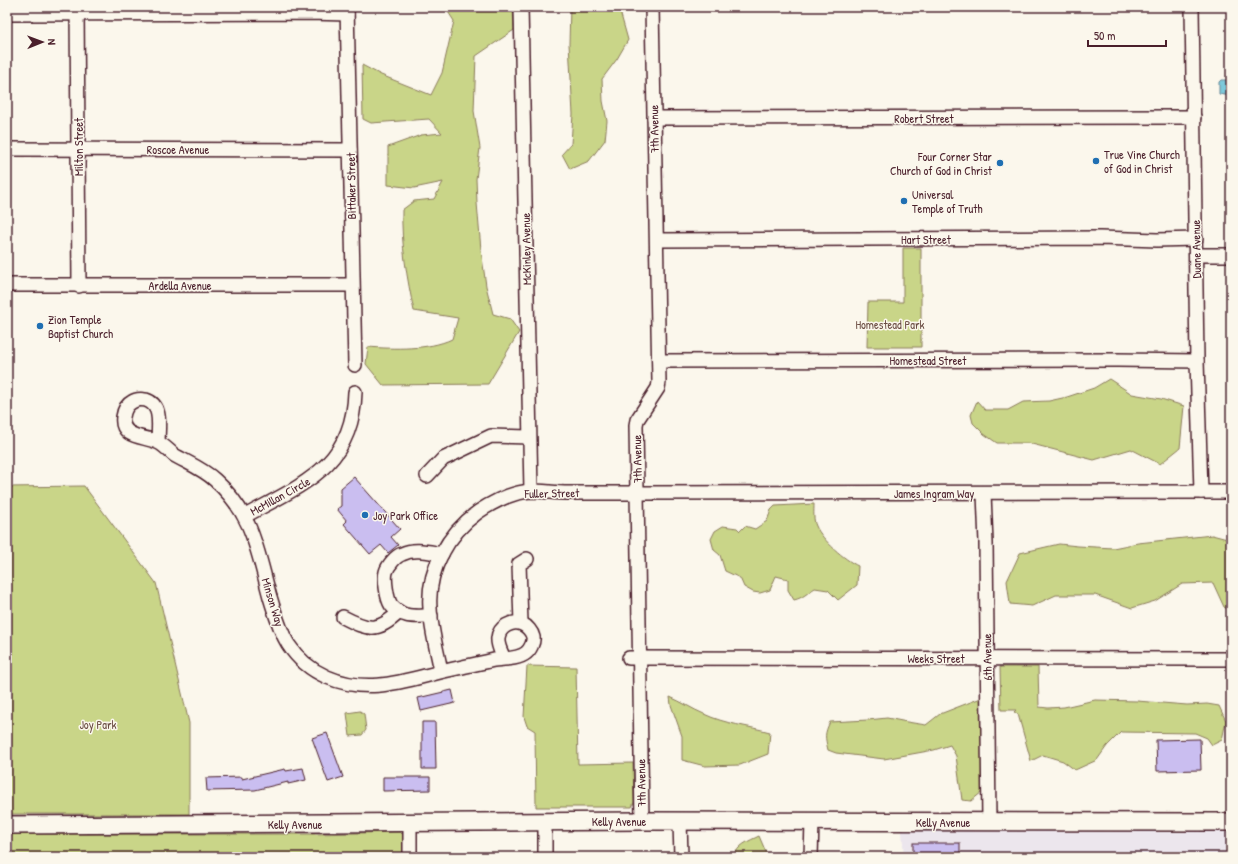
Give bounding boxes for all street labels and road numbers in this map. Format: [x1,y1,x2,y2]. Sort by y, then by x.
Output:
street label: 7th Avenue [645,104,663,153]
street label: Robert Street [894,110,955,127]
street label: Milton Street [70,117,87,176]
street label: Roscoe Avenue [147,141,209,158]
street label: Bittaker Street [342,152,360,220]
street label: McKinley Avenue [517,212,535,285]
street label: Duane Avenue [1187,219,1205,278]
street label: Hart Street [901,231,952,248]
street label: Ardella Avenue [148,277,212,294]
street label: Homestead Street [890,352,967,369]
street label: 7th Avenue [628,434,646,483]
street label: McMillan Circle [247,472,313,519]
street label: Fuller Street [524,484,580,502]
street label: James Ingram Way [894,485,974,502]
street label: Minson Way [258,576,288,628]
street label: 6th Avenue [978,633,996,681]
street label: Weeks Street [907,650,965,667]
street label: 7th Avenue [632,758,650,807]
street label: Kelly Avenue [592,813,646,830]
street label: Kelly Avenue [916,814,970,831]
street label: Kelly Avenue [268,816,322,833]

